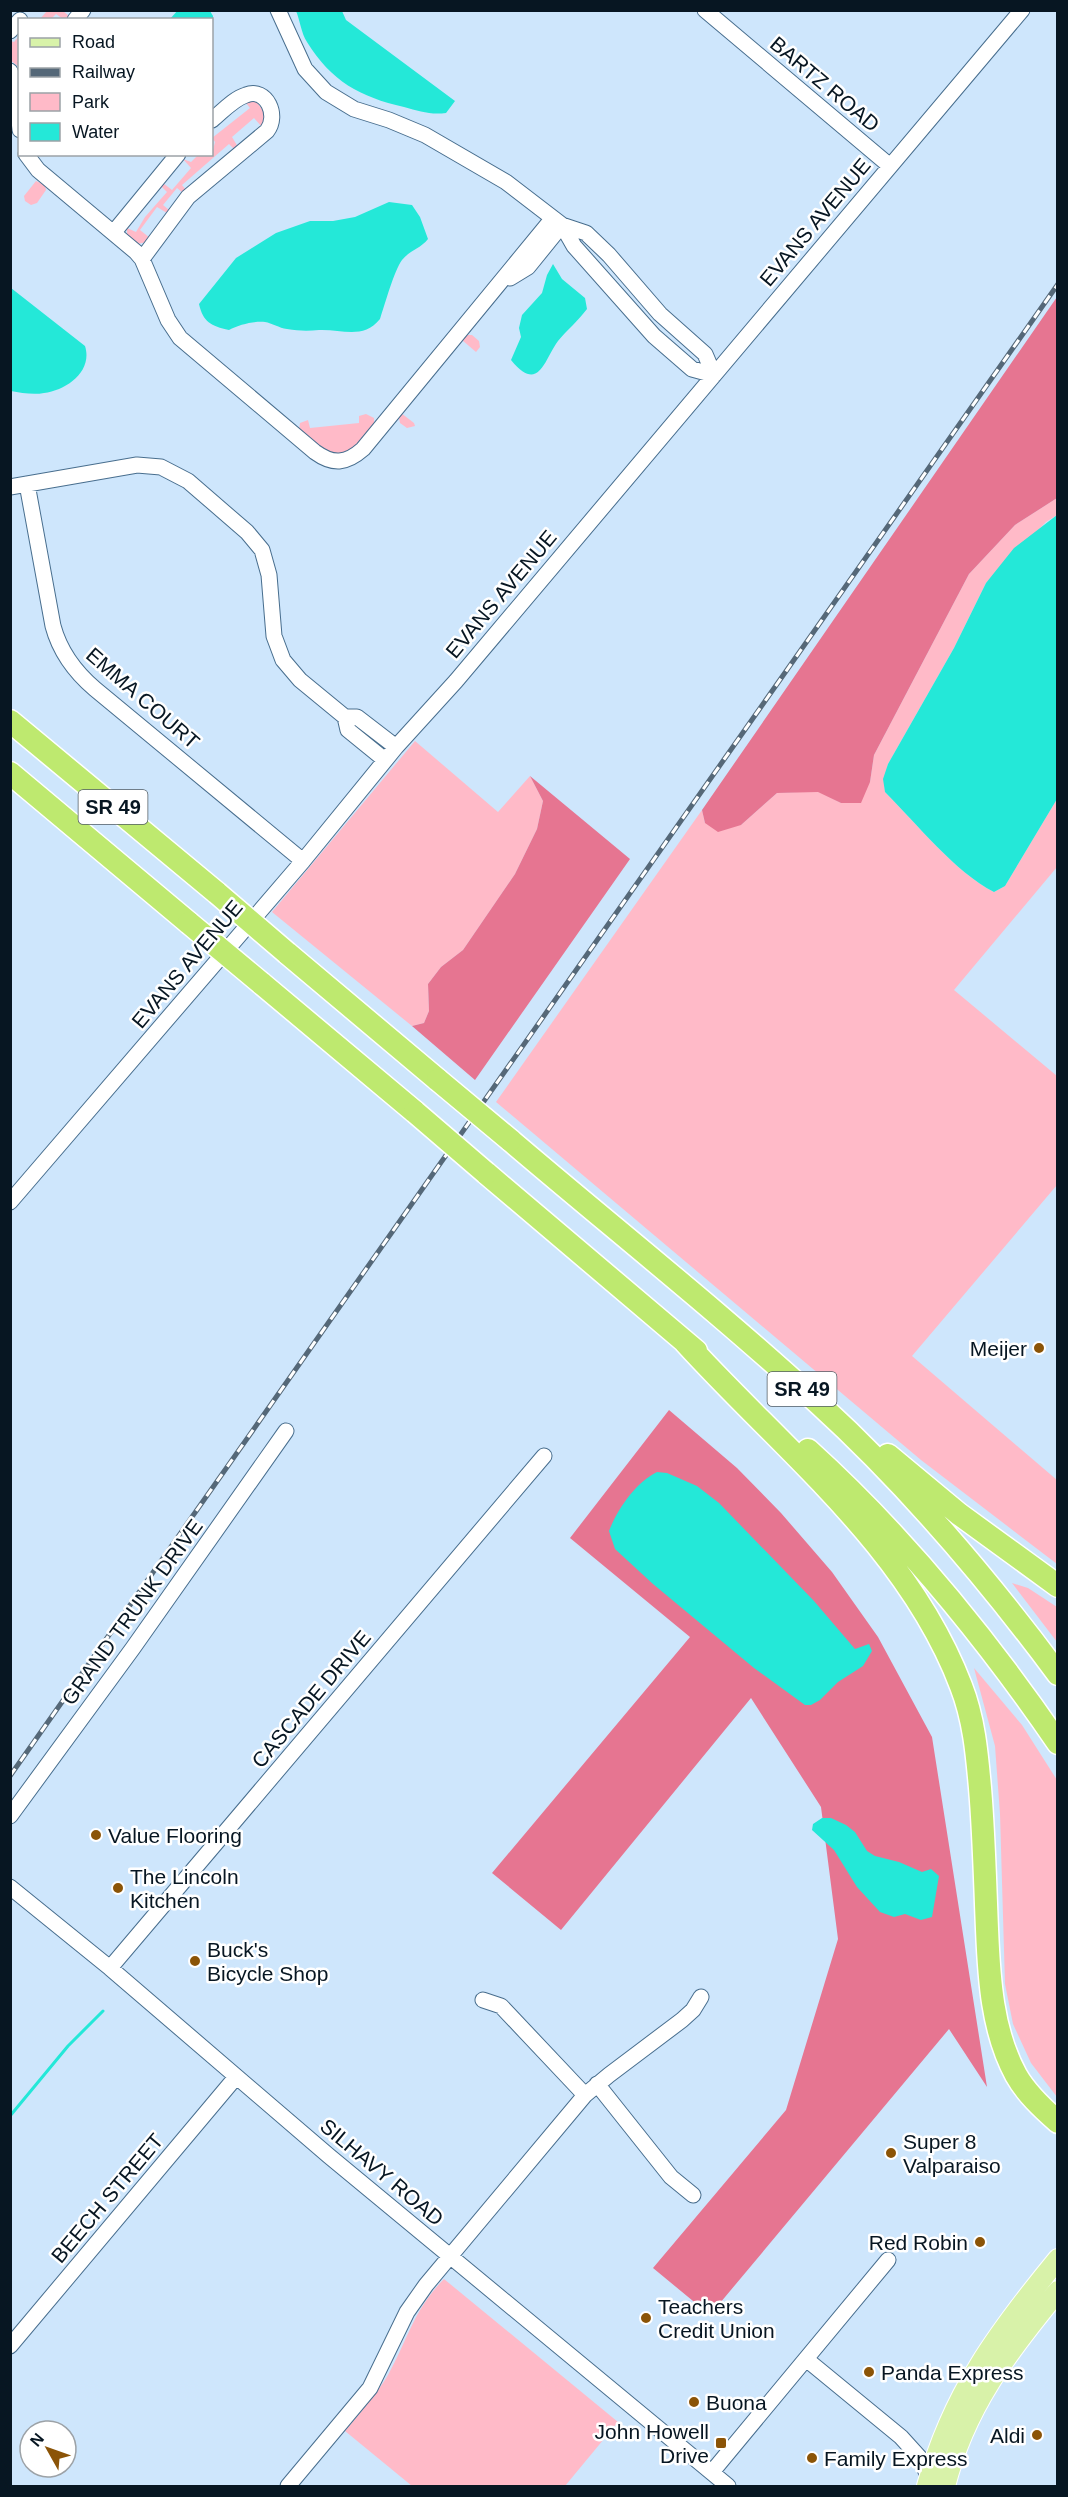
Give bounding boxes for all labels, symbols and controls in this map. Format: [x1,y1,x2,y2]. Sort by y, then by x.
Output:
legend [18,18,213,156]
text: Road [72,32,115,52]
street label: BARTZ ROAD [766,32,884,136]
text: Railway [72,62,135,82]
text: Park [72,92,110,112]
text: Water [72,122,119,142]
street label: EVANS AVENUE [755,154,875,290]
street label: EVANS AVENUE [441,526,561,662]
street label: EMMA COURT [82,643,204,753]
road number: SR 49 [78,790,148,824]
street label: EVANS AVENUE [127,896,247,1032]
place label: Meijer [970,1337,1027,1360]
marker: Meijer [1032,1341,1046,1355]
road number: SR 49 [768,1372,836,1406]
street label: GRAND TRUNK DRIVE [57,1515,207,1709]
street label: CASCADE DRIVE [247,1626,375,1772]
place label: Value Flooring [108,1824,242,1847]
marker: Value Flooring [89,1828,103,1842]
place label: The Lincoln Kitchen [130,1865,239,1912]
marker: The Lincoln Kitchen [111,1881,125,1895]
place label: Buck's Bicycle Shop [207,1938,328,1985]
marker: Buck's Bicycle Shop [188,1954,202,1968]
street label: SILHAVY ROAD [316,2114,448,2230]
street label: BEECH STREET [46,2129,168,2267]
place label: Super 8 Valparaiso [903,2130,1001,2177]
marker: Super 8 Valparaiso [884,2146,898,2160]
place label: Red Robin [869,2231,968,2254]
marker: Red Robin [973,2235,987,2249]
place label: Teachers Credit Union [658,2295,775,2342]
marker: Teachers Credit Union [639,2311,653,2325]
place label: Panda Express [881,2361,1023,2384]
marker: Panda Express [862,2365,876,2379]
place label: Buona [706,2391,767,2414]
marker: Buona [687,2395,701,2409]
north arrow [18,2419,78,2479]
place label: John Howell Drive [595,2420,709,2467]
place label: Aldi [990,2424,1025,2447]
marker: Aldi [1030,2428,1044,2442]
text: N [27,2430,47,2450]
marker: John Howell Drive [714,2436,728,2450]
place label: Family Express [824,2447,968,2470]
marker: Family Express [805,2451,819,2465]

